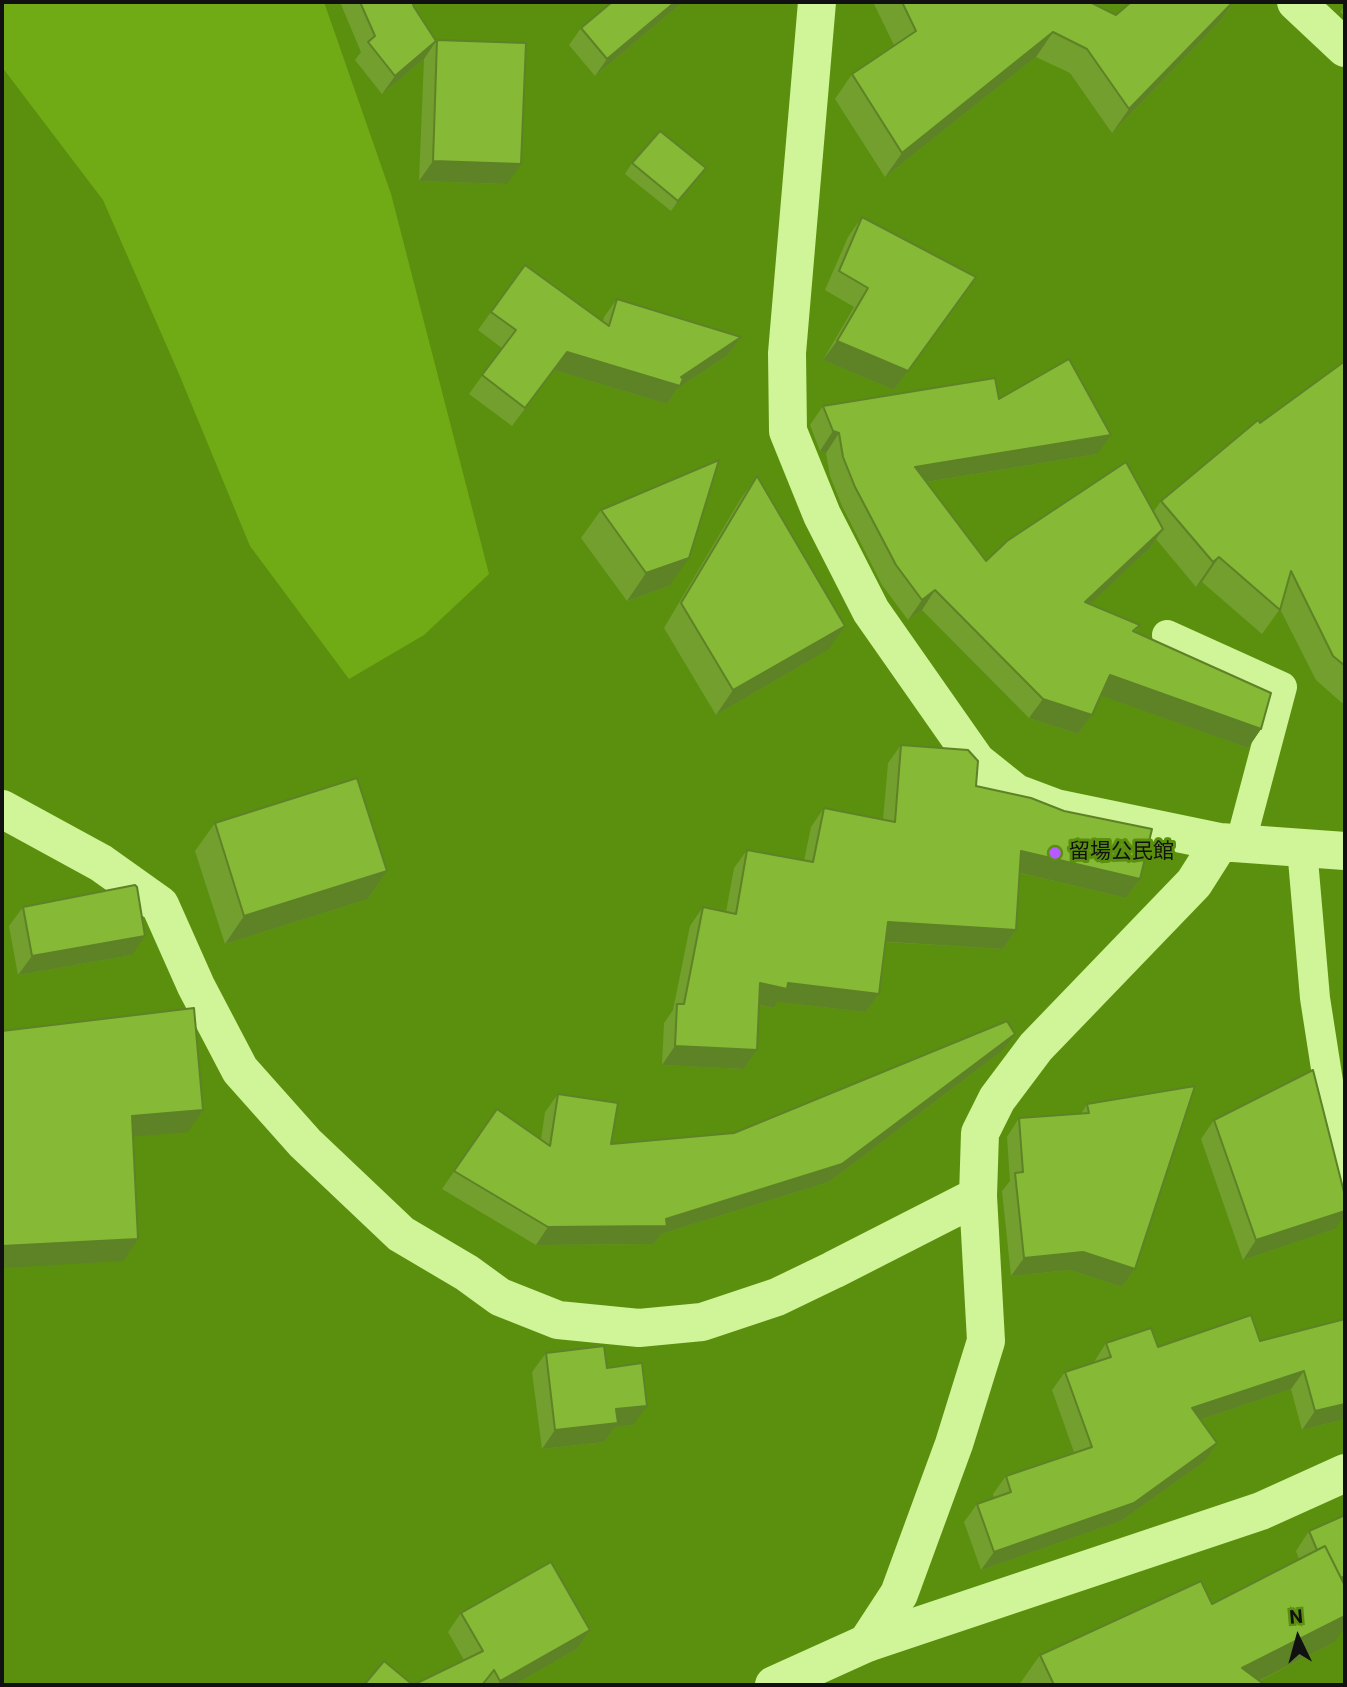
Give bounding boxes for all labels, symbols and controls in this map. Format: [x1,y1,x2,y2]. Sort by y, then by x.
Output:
place label: 留場公民館 [1069,840,1174,866]
marker: 留場公民館 [1047,845,1063,861]
north arrow [1263,1603,1333,1673]
text: N [1288,1605,1304,1629]

